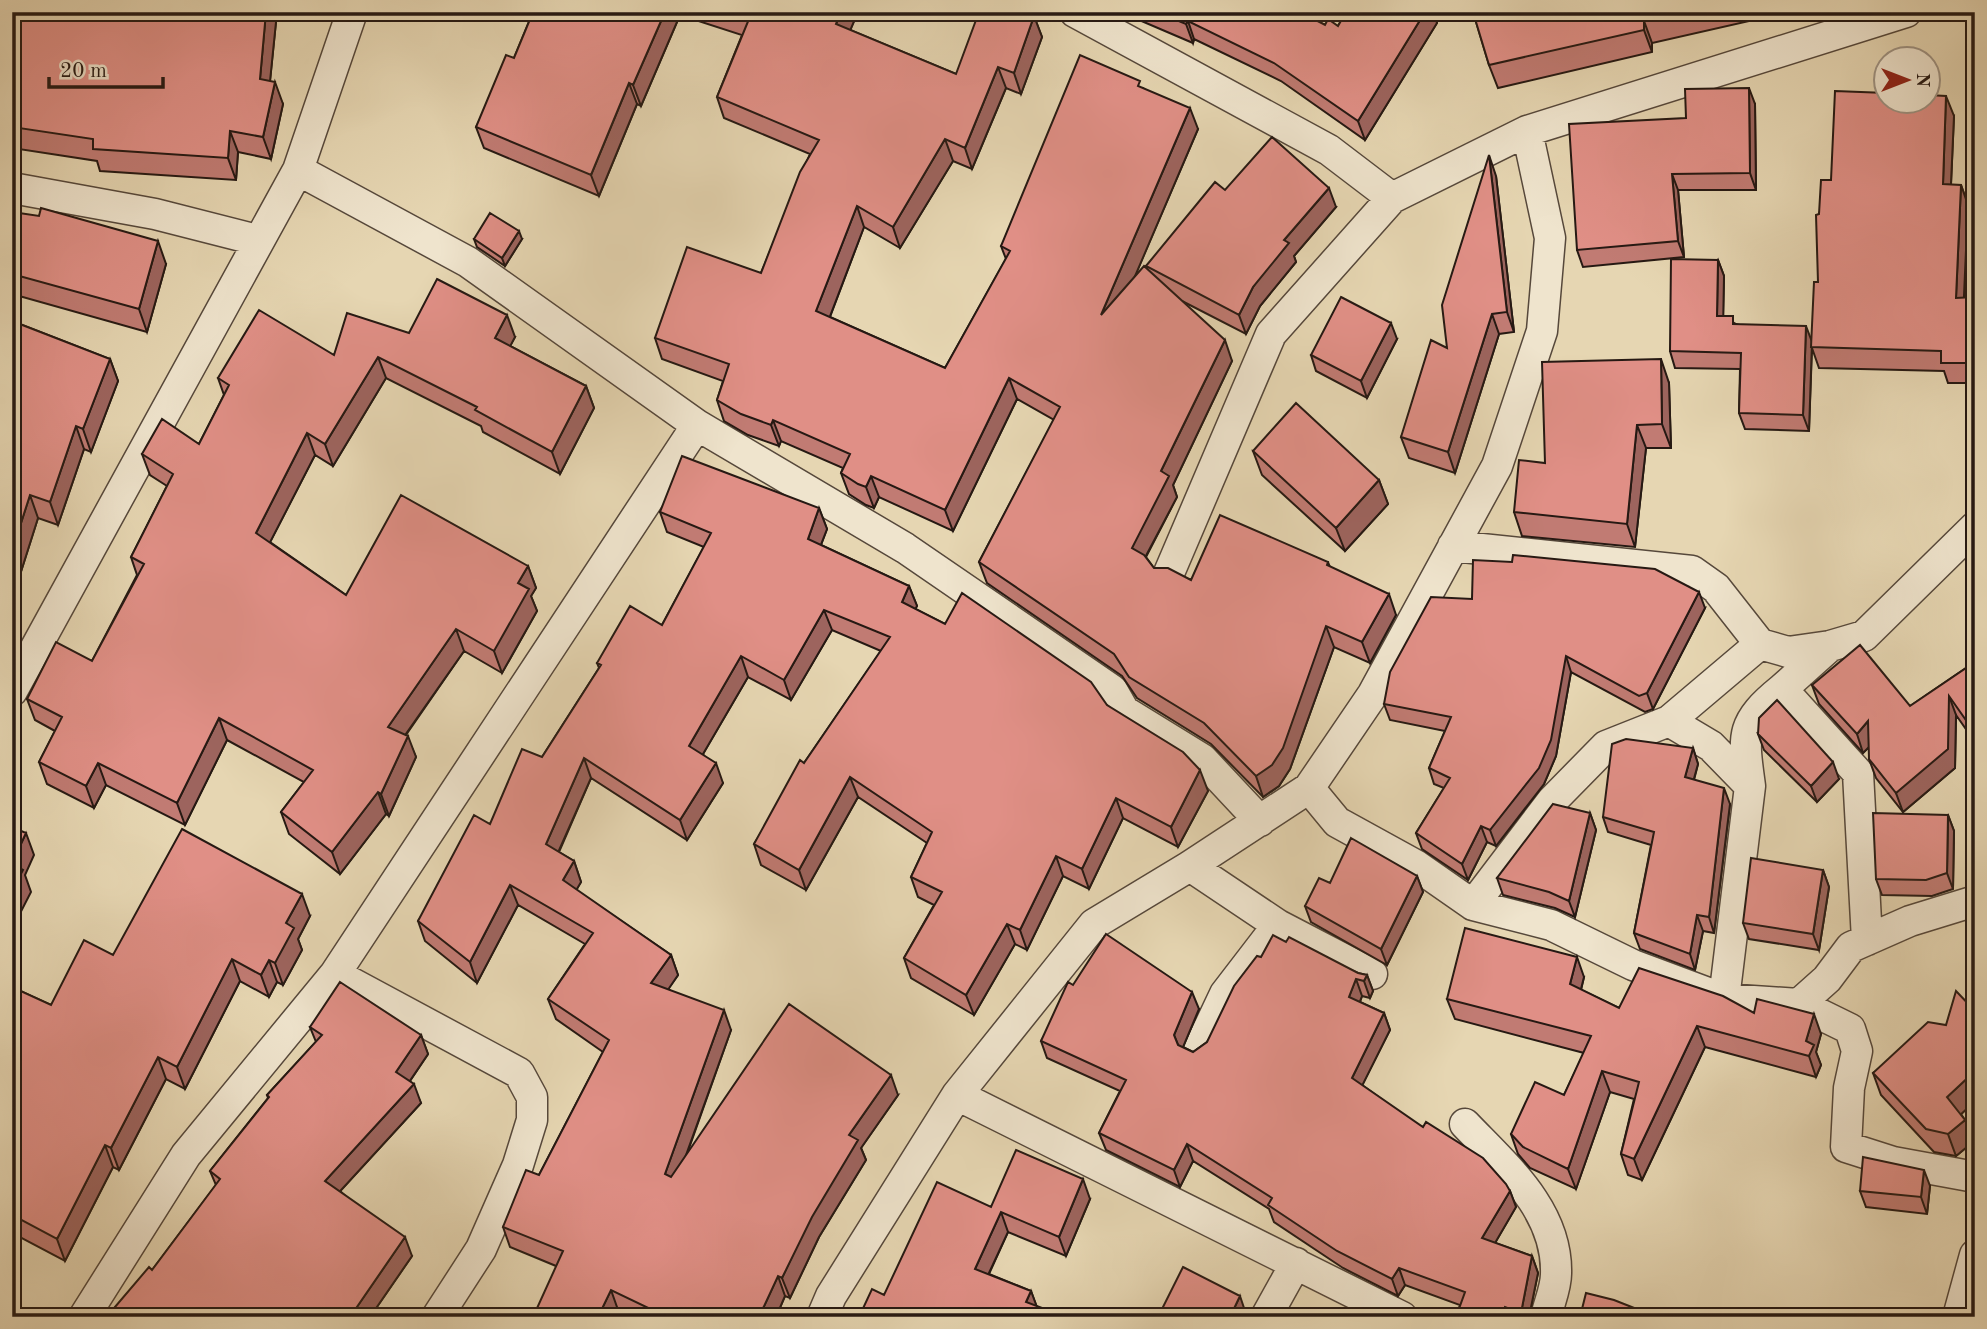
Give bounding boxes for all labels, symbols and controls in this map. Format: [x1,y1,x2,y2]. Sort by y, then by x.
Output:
scale bar [49,46,163,90]
north arrow [1871,46,1941,116]
text: 20 m [60,61,107,82]
text: N [1912,73,1931,88]

